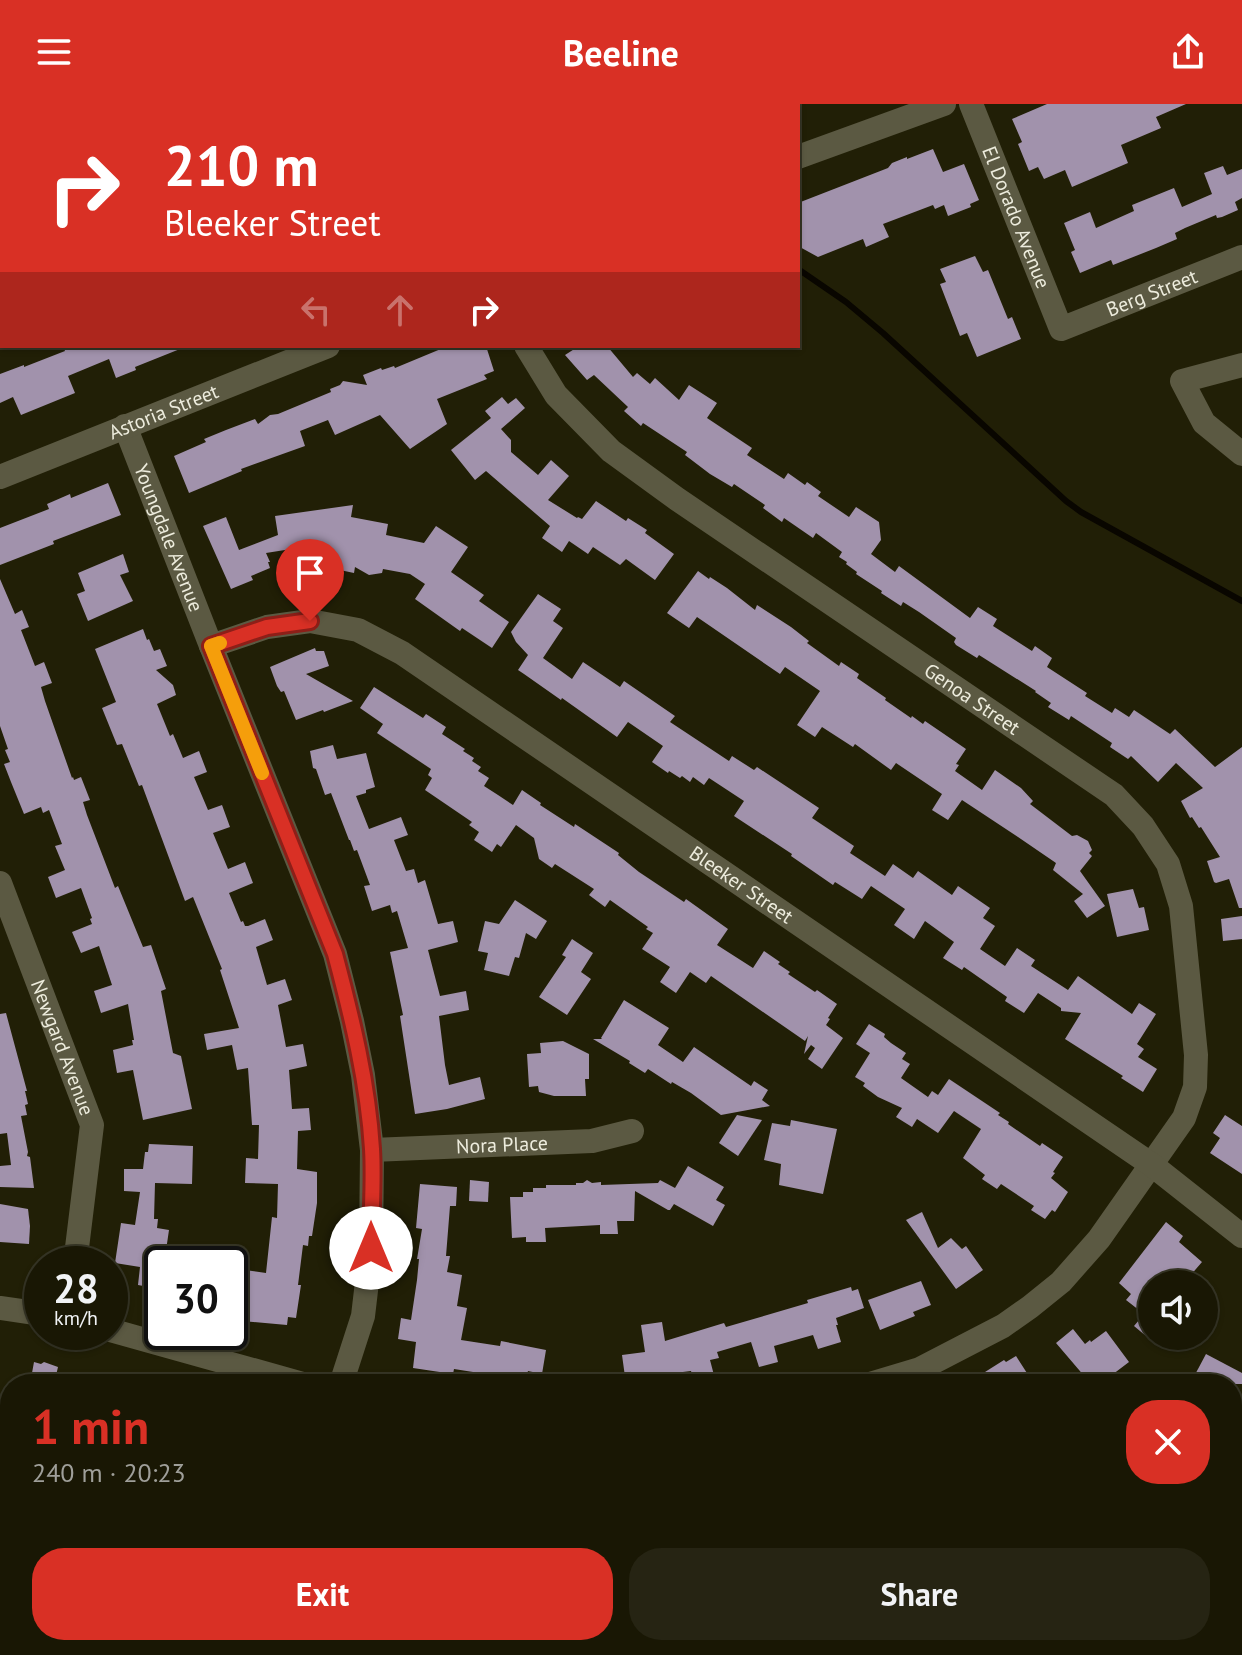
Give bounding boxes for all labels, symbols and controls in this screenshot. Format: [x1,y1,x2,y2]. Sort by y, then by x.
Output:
text: Beeline [563,29,679,76]
icon: menu [32,30,76,74]
icon: share [1166,30,1210,74]
text: 210 m [164,129,319,201]
icon: right [32,136,136,240]
street label: El Dorado Avenue [976,142,1056,292]
text: Bleeker Street [164,199,381,246]
street label: Berg Street [1102,263,1201,323]
icon: left [294,288,338,332]
icon: ahead [378,288,422,332]
icon: right [462,288,506,332]
street label: Astoria Street [105,378,222,445]
street label: Youngdale Avenue [128,460,209,615]
pin [276,539,344,621]
icon: arrive [288,551,332,595]
street label: Genoa Street [919,657,1025,741]
street label: Bleeker Street [684,840,799,930]
street label: Newgard Avenue [25,976,100,1119]
street label: Nora Place [455,1130,548,1160]
position arrow [329,1206,413,1290]
speed limit sign: 30 [144,1246,248,1350]
text: 28 [53,1262,99,1314]
map controls [1138,1270,1218,1350]
button: sound [1138,1270,1218,1350]
text: km/h [54,1305,98,1331]
text: 1 min [32,1395,149,1457]
button: close [1126,1400,1210,1484]
text: 240 m · 20:23 [32,1456,186,1489]
button: Exit [32,1548,613,1640]
button: Share [629,1548,1210,1640]

